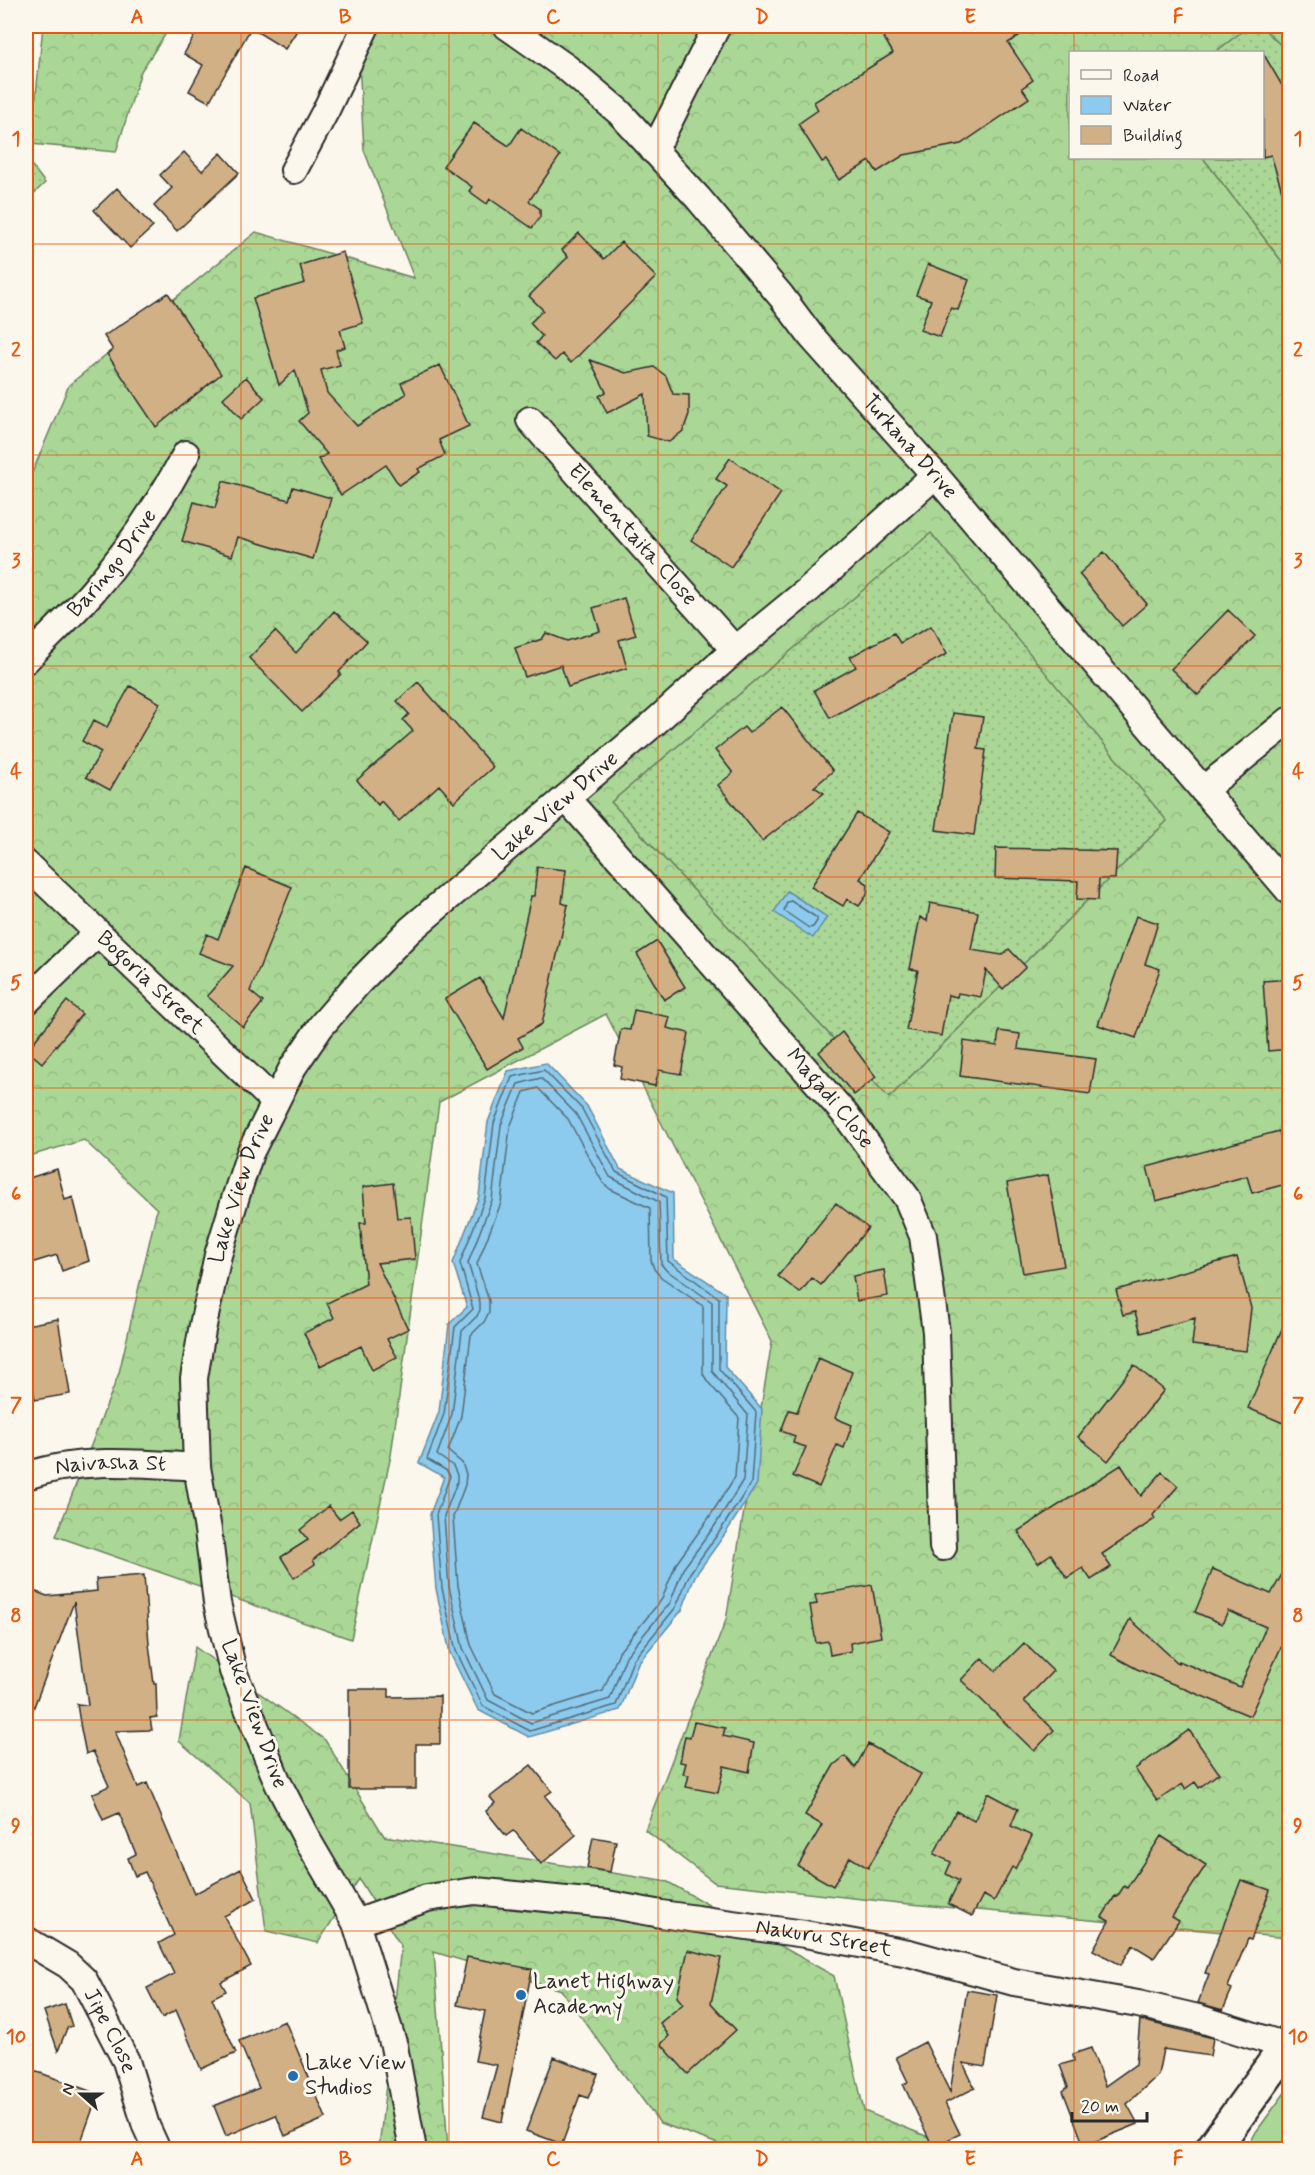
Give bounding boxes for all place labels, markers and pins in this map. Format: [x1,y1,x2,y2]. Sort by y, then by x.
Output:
place label: Lanet Highway Academy [533,1968,674,2021]
marker: Lanet Highway Academy [514,1988,528,2002]
place label: Lake View Studios [305,2049,406,2102]
marker: Lake View Studios [286,2069,300,2083]

